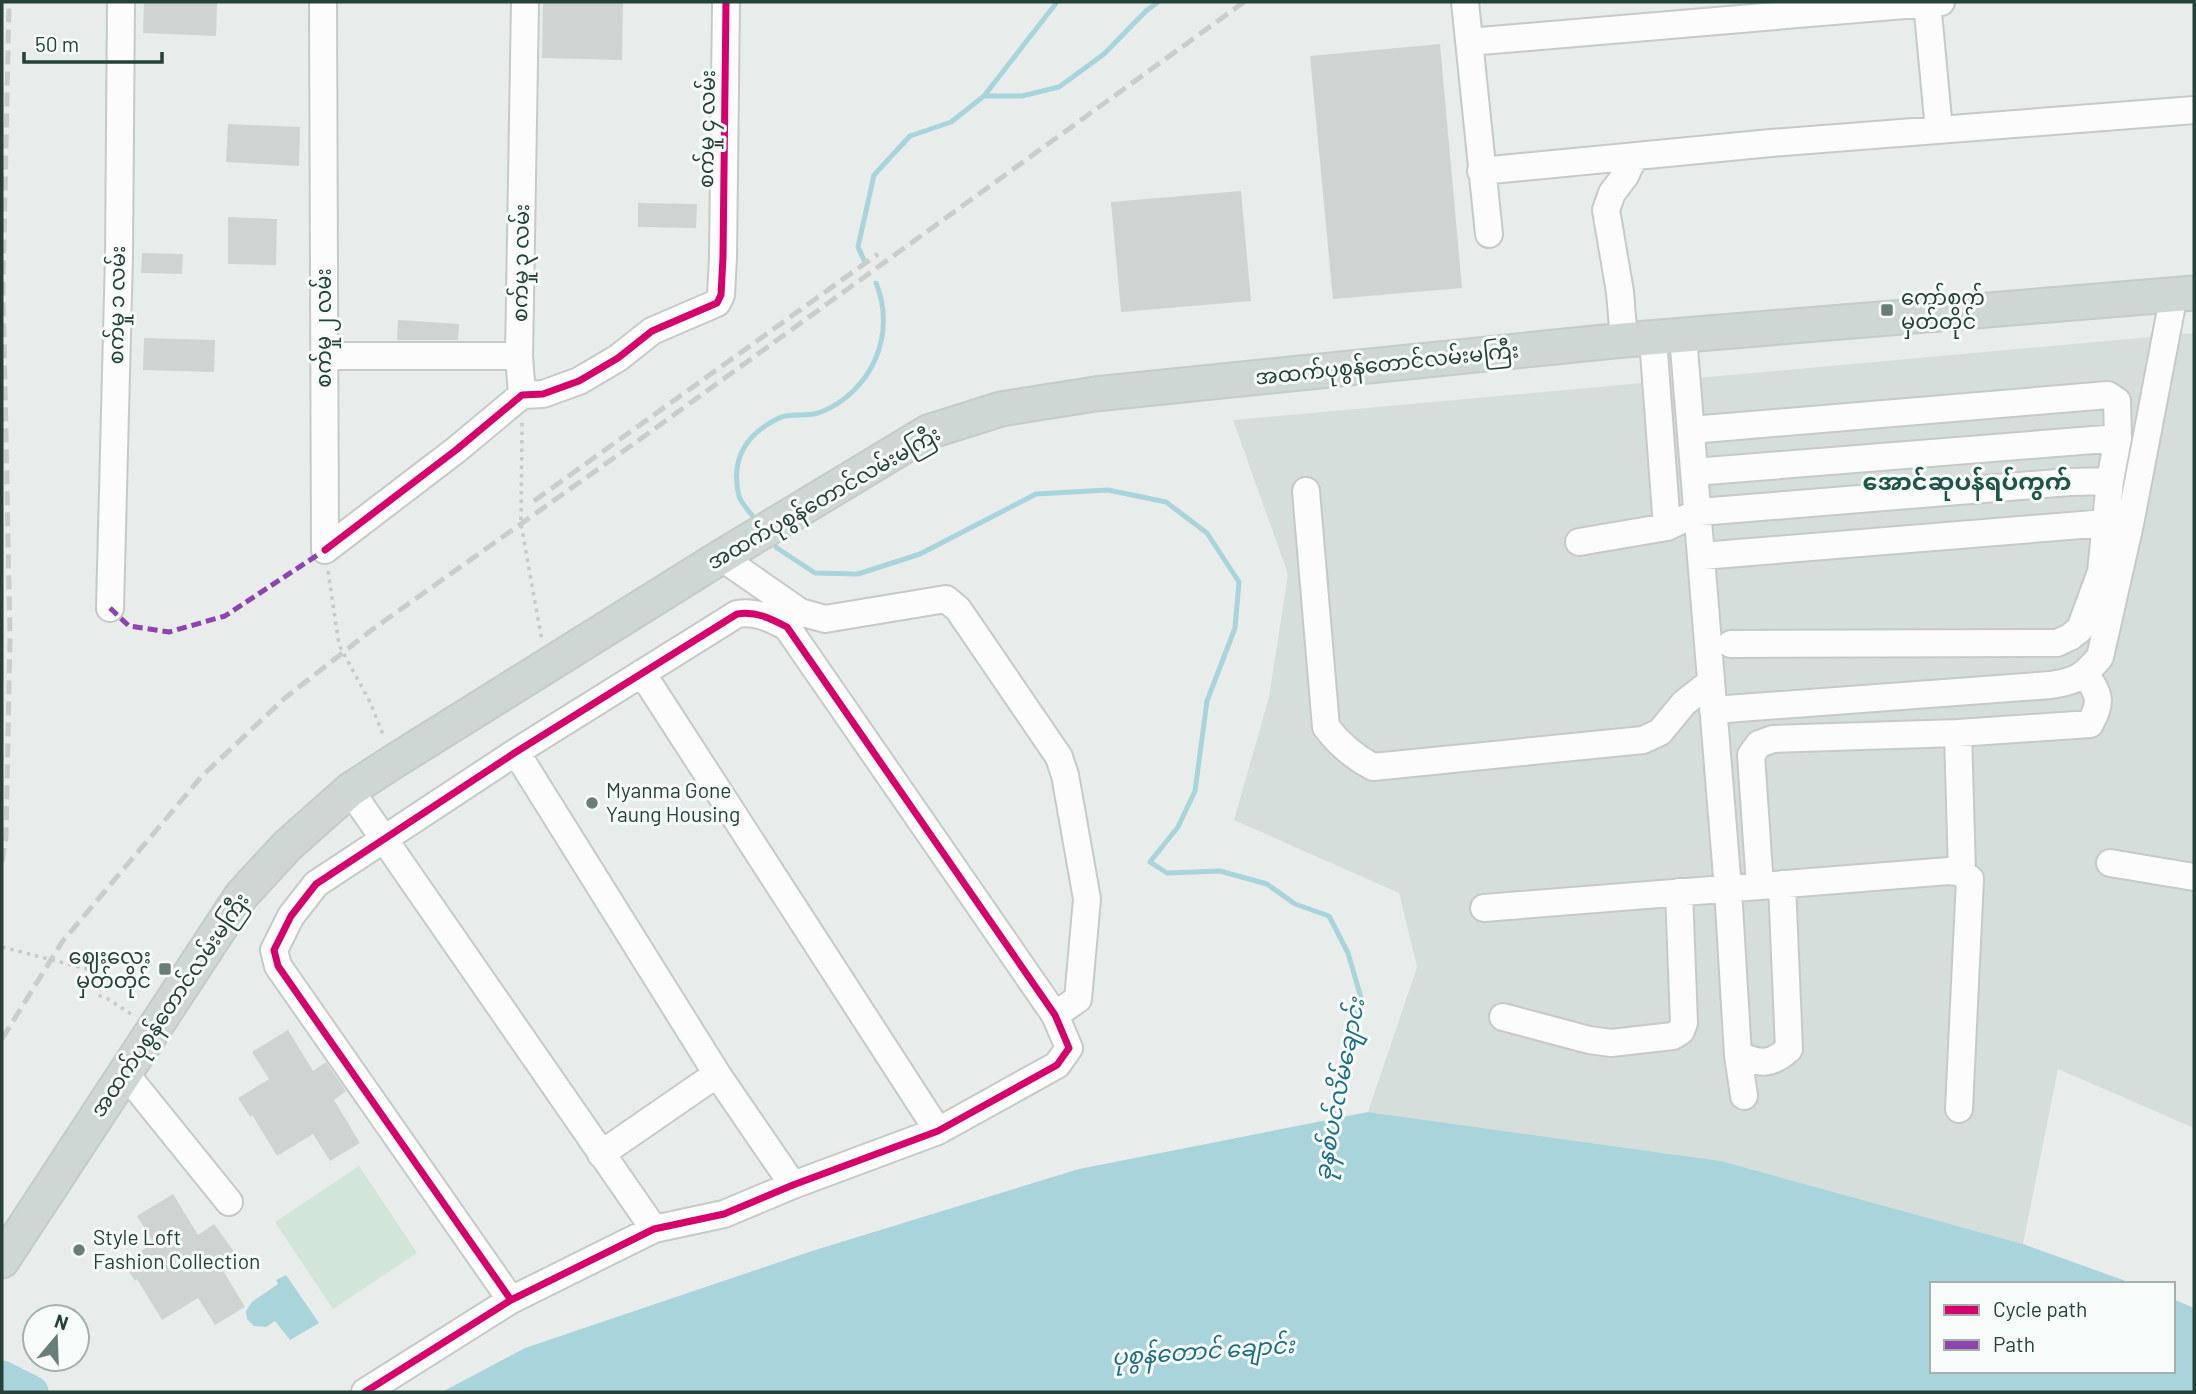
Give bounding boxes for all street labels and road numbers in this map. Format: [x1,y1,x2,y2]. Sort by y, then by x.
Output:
street label: စက်မှု ၄ လမ်း [690,70,725,189]
street label: စက်မှု ၃ လမ်း [504,204,539,323]
street label: စက်မှု ၁ လမ်း [100,245,135,365]
street label: စက်မှု ၂ လမ်း [308,268,341,388]
street label: အထက်ပုစွန်တောင်လမ်းမကြီး [1254,334,1520,395]
street label: အထက်ပုစွန်တောင်လမ်းမကြီး [701,418,947,579]
street label: အထက်ပုစွန်တောင်လမ်းမကြီး [83,886,258,1124]

